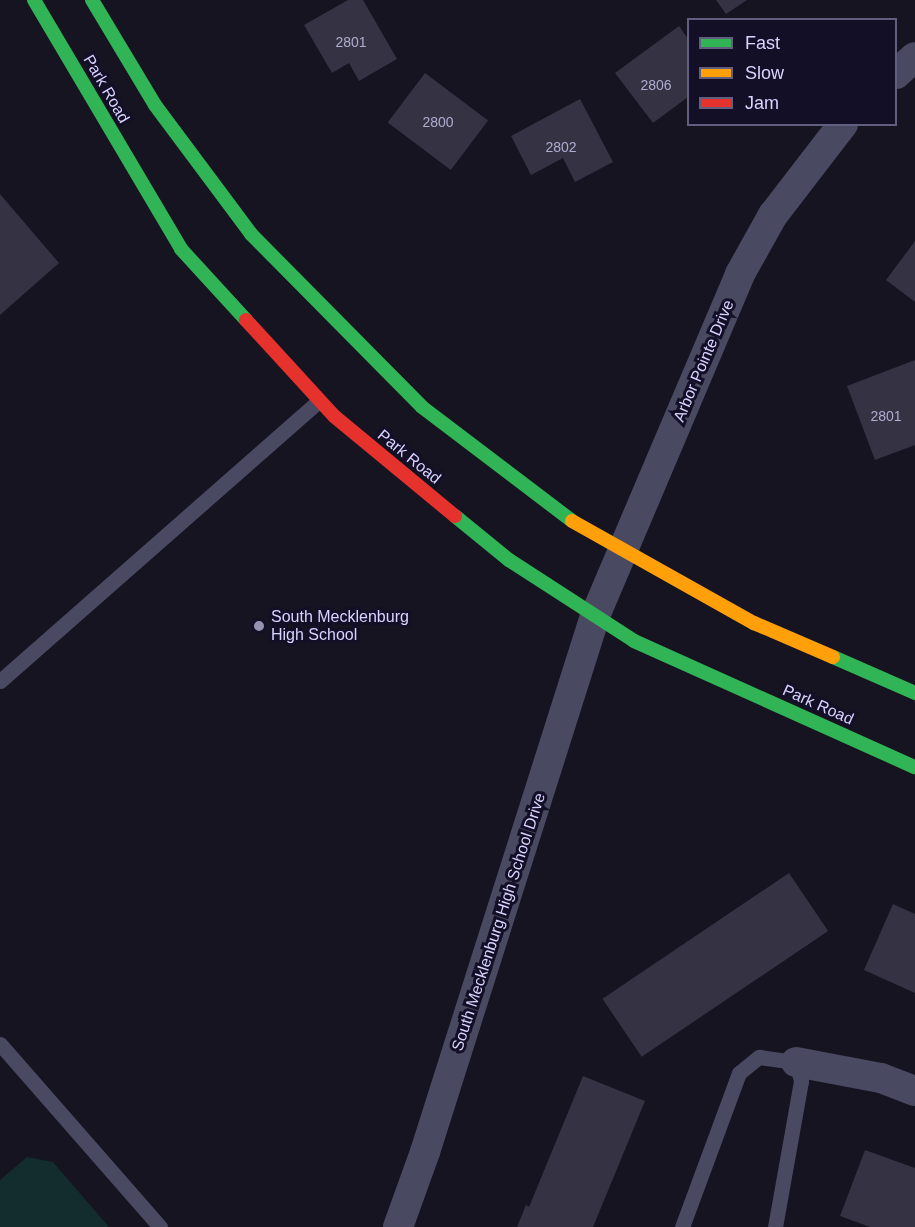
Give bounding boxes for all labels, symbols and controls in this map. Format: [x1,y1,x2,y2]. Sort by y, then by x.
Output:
legend [687,18,897,126]
text: Fast [745,33,780,53]
house number: 2801 [335,34,367,50]
street label: Park Road [79,51,133,127]
text: Slow [745,63,784,83]
house number: 2806 [640,77,672,93]
text: Jam [745,93,779,113]
house number: 2800 [422,114,454,130]
house number: 2802 [545,139,577,155]
street label: Arbor Pointe Drive [670,297,738,425]
house number: 2801 [870,408,902,424]
street label: Park Road [374,426,444,488]
place label: South Mecklenburg High School [271,607,409,645]
marker: South Mecklenburg High School [252,619,266,633]
street label: Park Road [780,681,856,729]
street label: South Mecklenburg High School Drive [448,790,550,1054]

